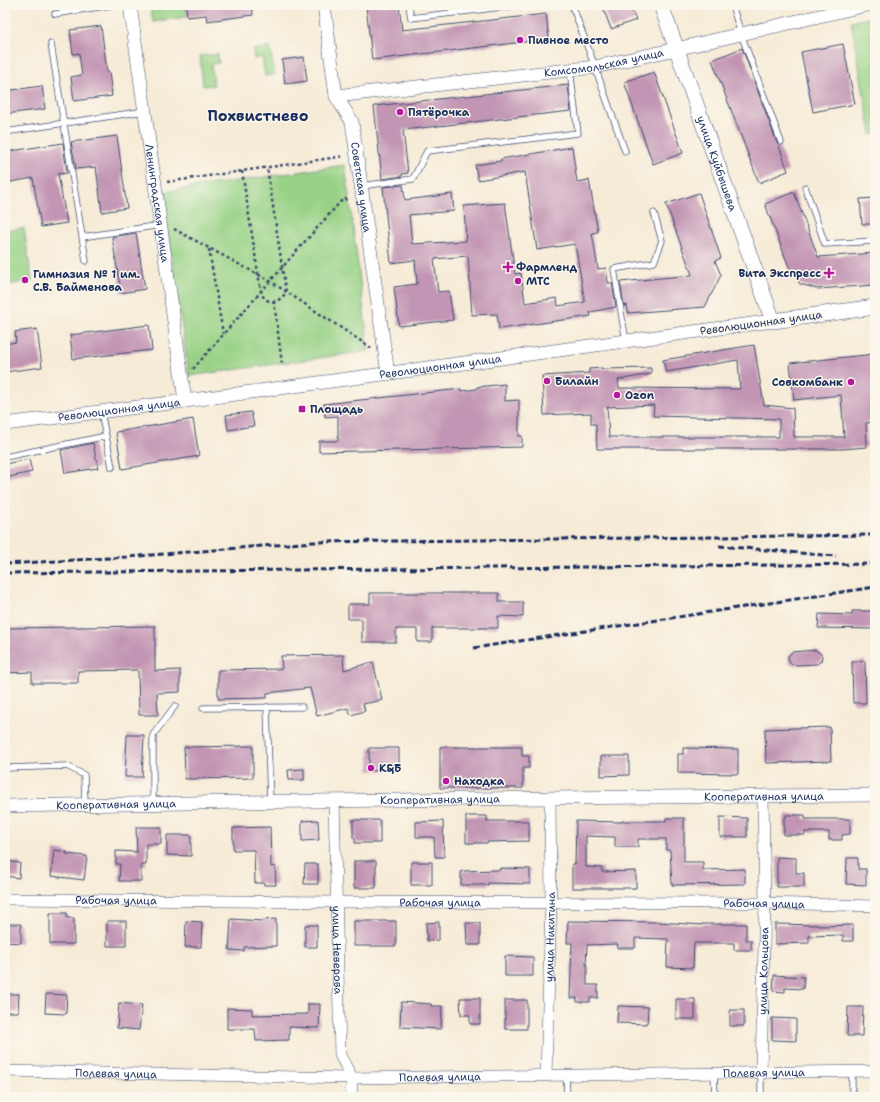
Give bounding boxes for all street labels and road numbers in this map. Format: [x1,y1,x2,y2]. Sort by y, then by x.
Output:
street label: Комсомольская улица [543,44,665,80]
street label: улица Куйбышева [693,114,741,213]
street label: Советская улица [347,141,375,233]
street label: Ленинградская улица [142,143,173,263]
street label: Революционная улица [699,307,823,339]
street label: Революционная улица [378,351,502,382]
street label: Революционная улица [57,394,181,425]
street label: Кооперативная улица [704,788,824,804]
street label: Кооперативная улица [380,791,500,808]
street label: Кооперативная улица [56,796,176,813]
street label: Рабочая улица [75,892,157,908]
street label: улица Никитина [541,892,559,982]
street label: Рабочая улица [399,895,481,910]
street label: Рабочая улица [723,895,805,912]
street label: улица Неверова [329,905,346,995]
street label: улица Кольцова [755,927,772,1015]
street label: Полевая улица [723,1064,805,1081]
street label: Полевая улица [75,1065,157,1082]
street label: Полевая улица [399,1069,481,1085]

